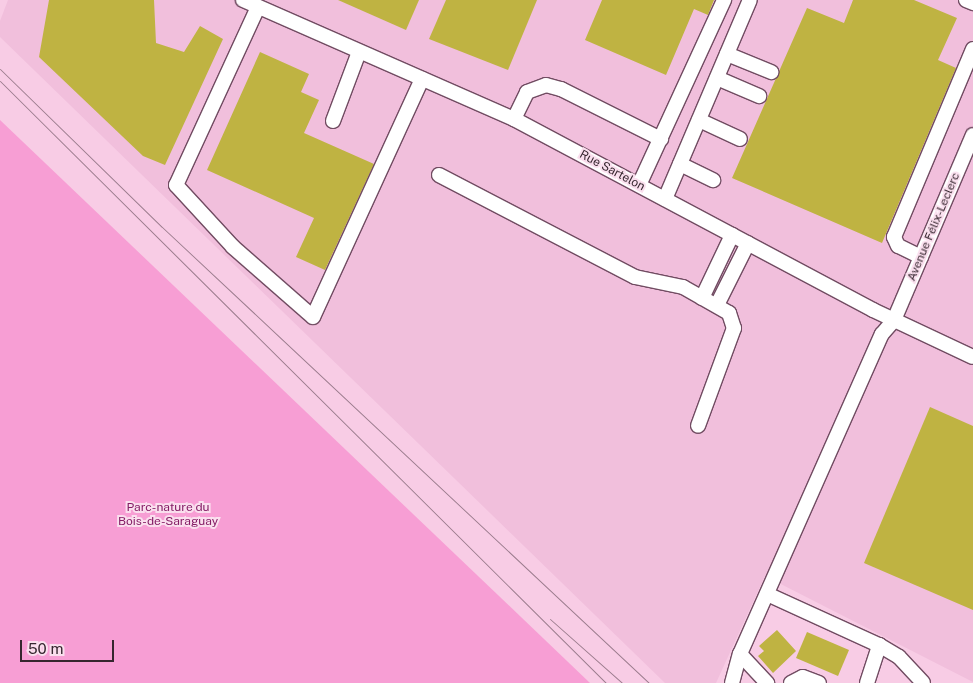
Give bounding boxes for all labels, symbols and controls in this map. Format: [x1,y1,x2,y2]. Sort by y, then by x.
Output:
street label: Rue Sartelon [577,148,647,194]
street label: Avenue Félix-Leclerc [905,171,963,283]
park label: Parc-nature du Bois-de-Saraguay [118,501,218,529]
scale bar [22,630,116,662]
text: 50 m [28,640,63,657]

